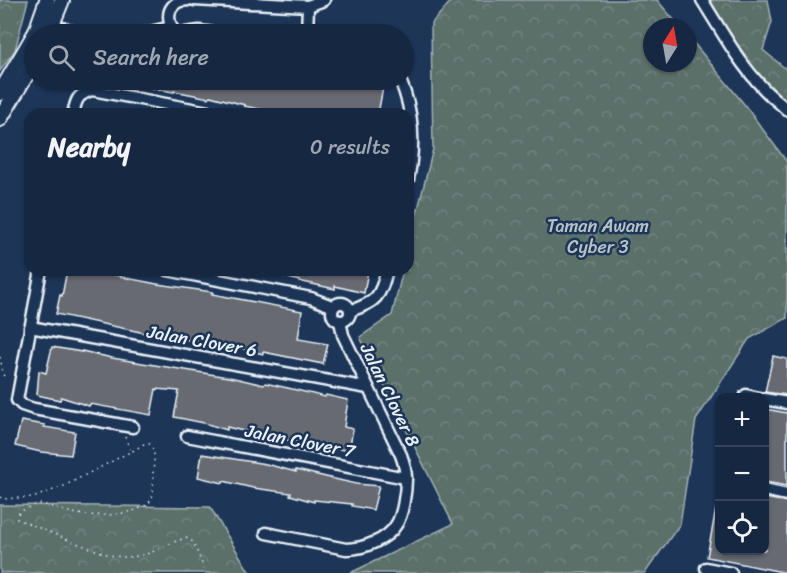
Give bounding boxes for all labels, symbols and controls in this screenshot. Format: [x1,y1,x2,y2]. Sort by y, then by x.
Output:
north arrow [643,18,697,72]
search box [24,24,414,90]
text: Search here [93,38,209,77]
icon: search [45,41,78,74]
text: Nearby [48,124,130,170]
text: 0 results [310,130,390,165]
park label: Taman Awam Cyber 3 [547,210,649,263]
street label: Jalan Clover 6 [143,315,260,366]
street label: Jalan Clover 8 [351,337,429,452]
map controls [715,393,769,555]
button: + [715,393,769,447]
street label: Jalan Clover 7 [241,414,359,468]
button: − [715,447,769,501]
button: locate [715,501,769,555]

